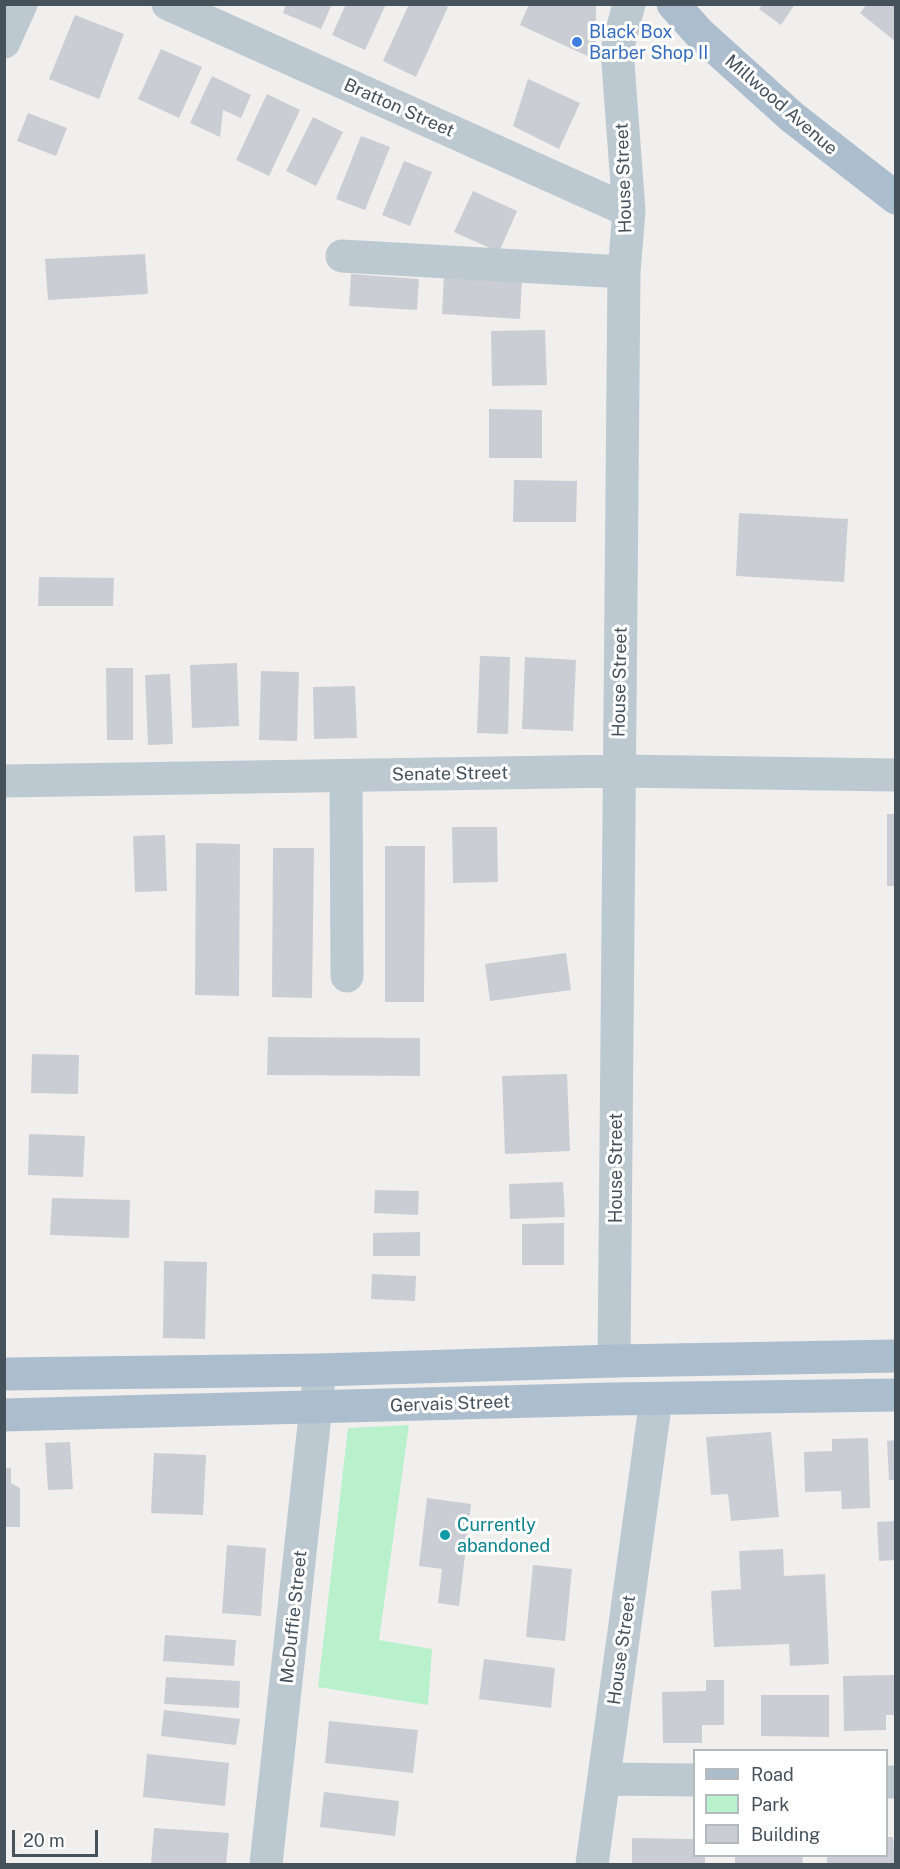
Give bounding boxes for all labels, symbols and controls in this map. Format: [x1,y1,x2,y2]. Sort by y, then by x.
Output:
place label: Black Box Barber Shop II [589,21,708,63]
marker: Black Box Barber Shop II [570,35,584,49]
street label: Millwood Avenue [720,50,842,160]
street label: Bratton Street [340,74,458,142]
street label: House Street [611,122,637,234]
street label: House Street [608,627,632,737]
street label: Senate Street [392,762,508,786]
street label: House Street [605,1113,627,1223]
street label: Gervais Street [390,1391,510,1417]
place label: Currently abandoned [457,1514,550,1556]
marker: Currently abandoned [438,1528,452,1542]
street label: McDuffie Street [276,1549,312,1685]
street label: House Street [604,1594,640,1706]
legend [693,1749,888,1857]
text: Road [751,1764,794,1785]
text: Park [751,1794,789,1815]
scale bar [15,1818,100,1856]
text: Building [751,1824,820,1845]
text: 20 m [23,1830,65,1851]

